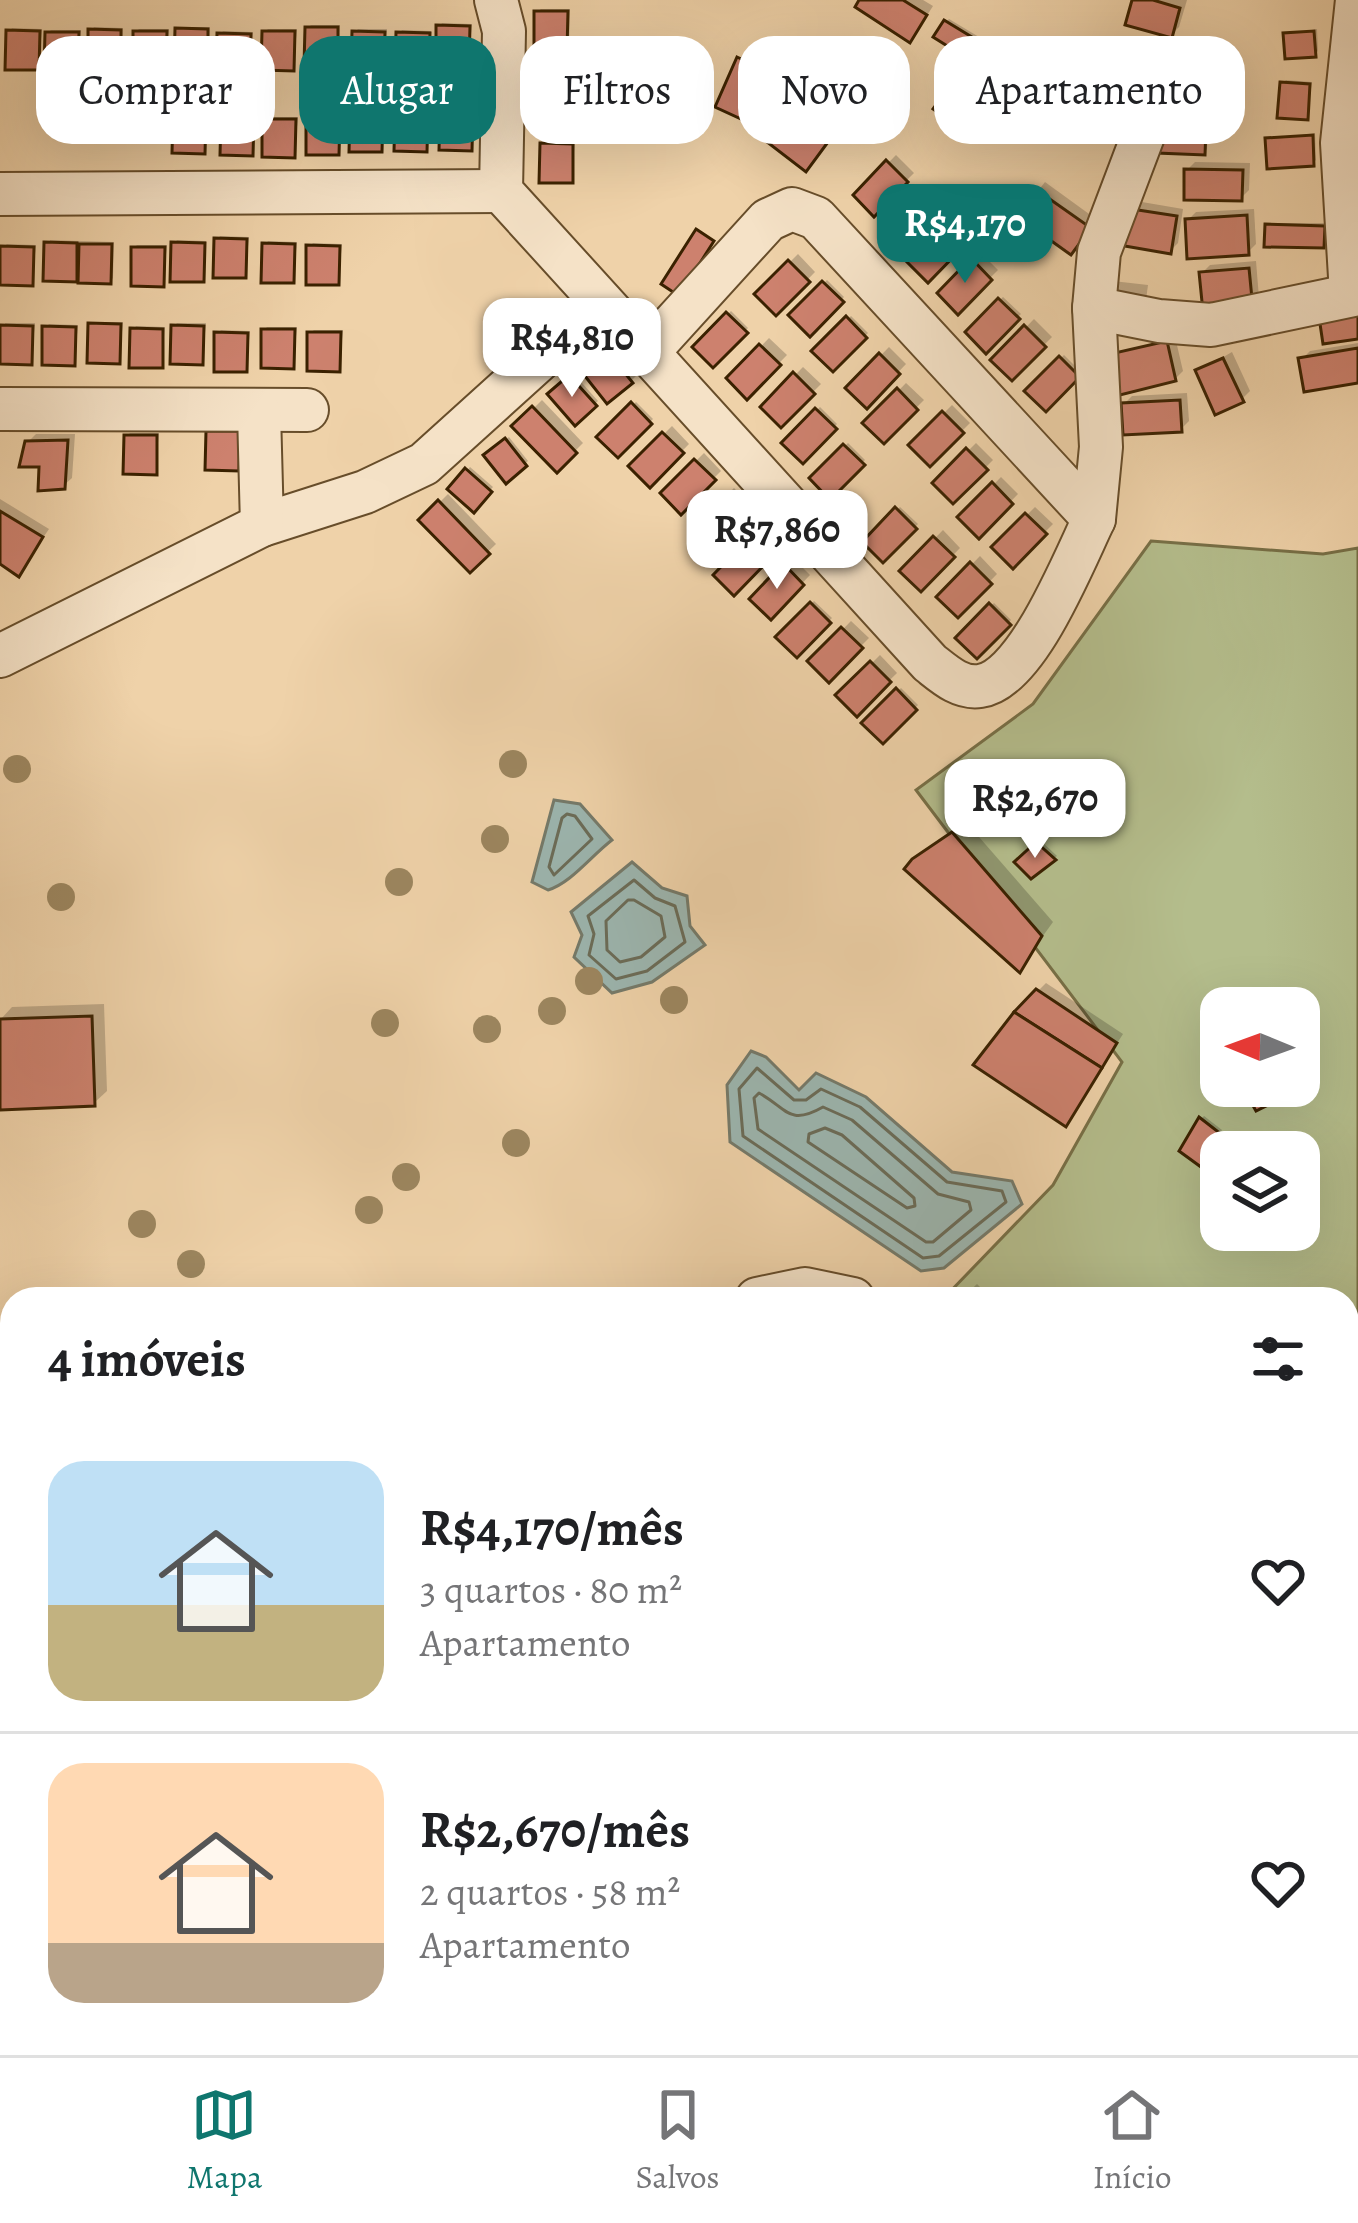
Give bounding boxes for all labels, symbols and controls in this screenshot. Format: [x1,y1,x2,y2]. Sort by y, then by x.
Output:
chip: Comprar [36,36,275,144]
chip: Alugar [299,36,496,144]
chip: Filtros [520,36,714,144]
chip: Novo [738,36,910,144]
chip: Apartamento [934,36,1245,144]
pin: R$4,170 [854,184,1076,286]
text: R$4,170 [904,196,1026,249]
pin: R$4,810 [461,298,683,400]
text: R$4,810 [510,310,634,363]
pin: R$7,860 [666,490,888,592]
text: R$7,860 [714,502,840,555]
pin: R$2,670 [924,759,1146,861]
text: R$2,670 [972,771,1098,824]
north arrow [1200,987,1320,1107]
map controls [1200,987,1320,1251]
button: layers [1200,1131,1320,1251]
text: 4 imóveis [48,1324,246,1394]
icon: filters [1245,1326,1311,1392]
text: R$4,170/mês [420,1493,684,1563]
icon: home [144,1509,288,1653]
icon: heart [1245,1548,1311,1614]
text: 3 quartos · 80 m² [420,1563,682,1616]
text: Apartamento [420,1616,630,1669]
text: R$2,670/mês [420,1795,690,1865]
icon: home [144,1811,288,1955]
icon: heart [1245,1850,1311,1916]
text: 2 quartos · 58 m² [420,1865,680,1918]
text: Apartamento [420,1918,630,1971]
tab: Mapa [187,2082,262,2199]
tab: Salvos [635,2082,720,2199]
tab: Início [1093,2082,1171,2199]

